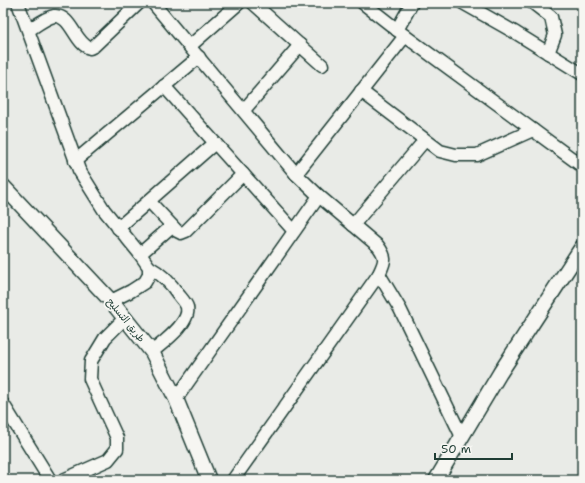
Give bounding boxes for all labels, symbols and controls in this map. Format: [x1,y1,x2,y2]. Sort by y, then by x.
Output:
street label: طريق التسليح [103,295,148,345]
scale bar [435,435,512,461]
text: 50 m [441,441,471,457]

